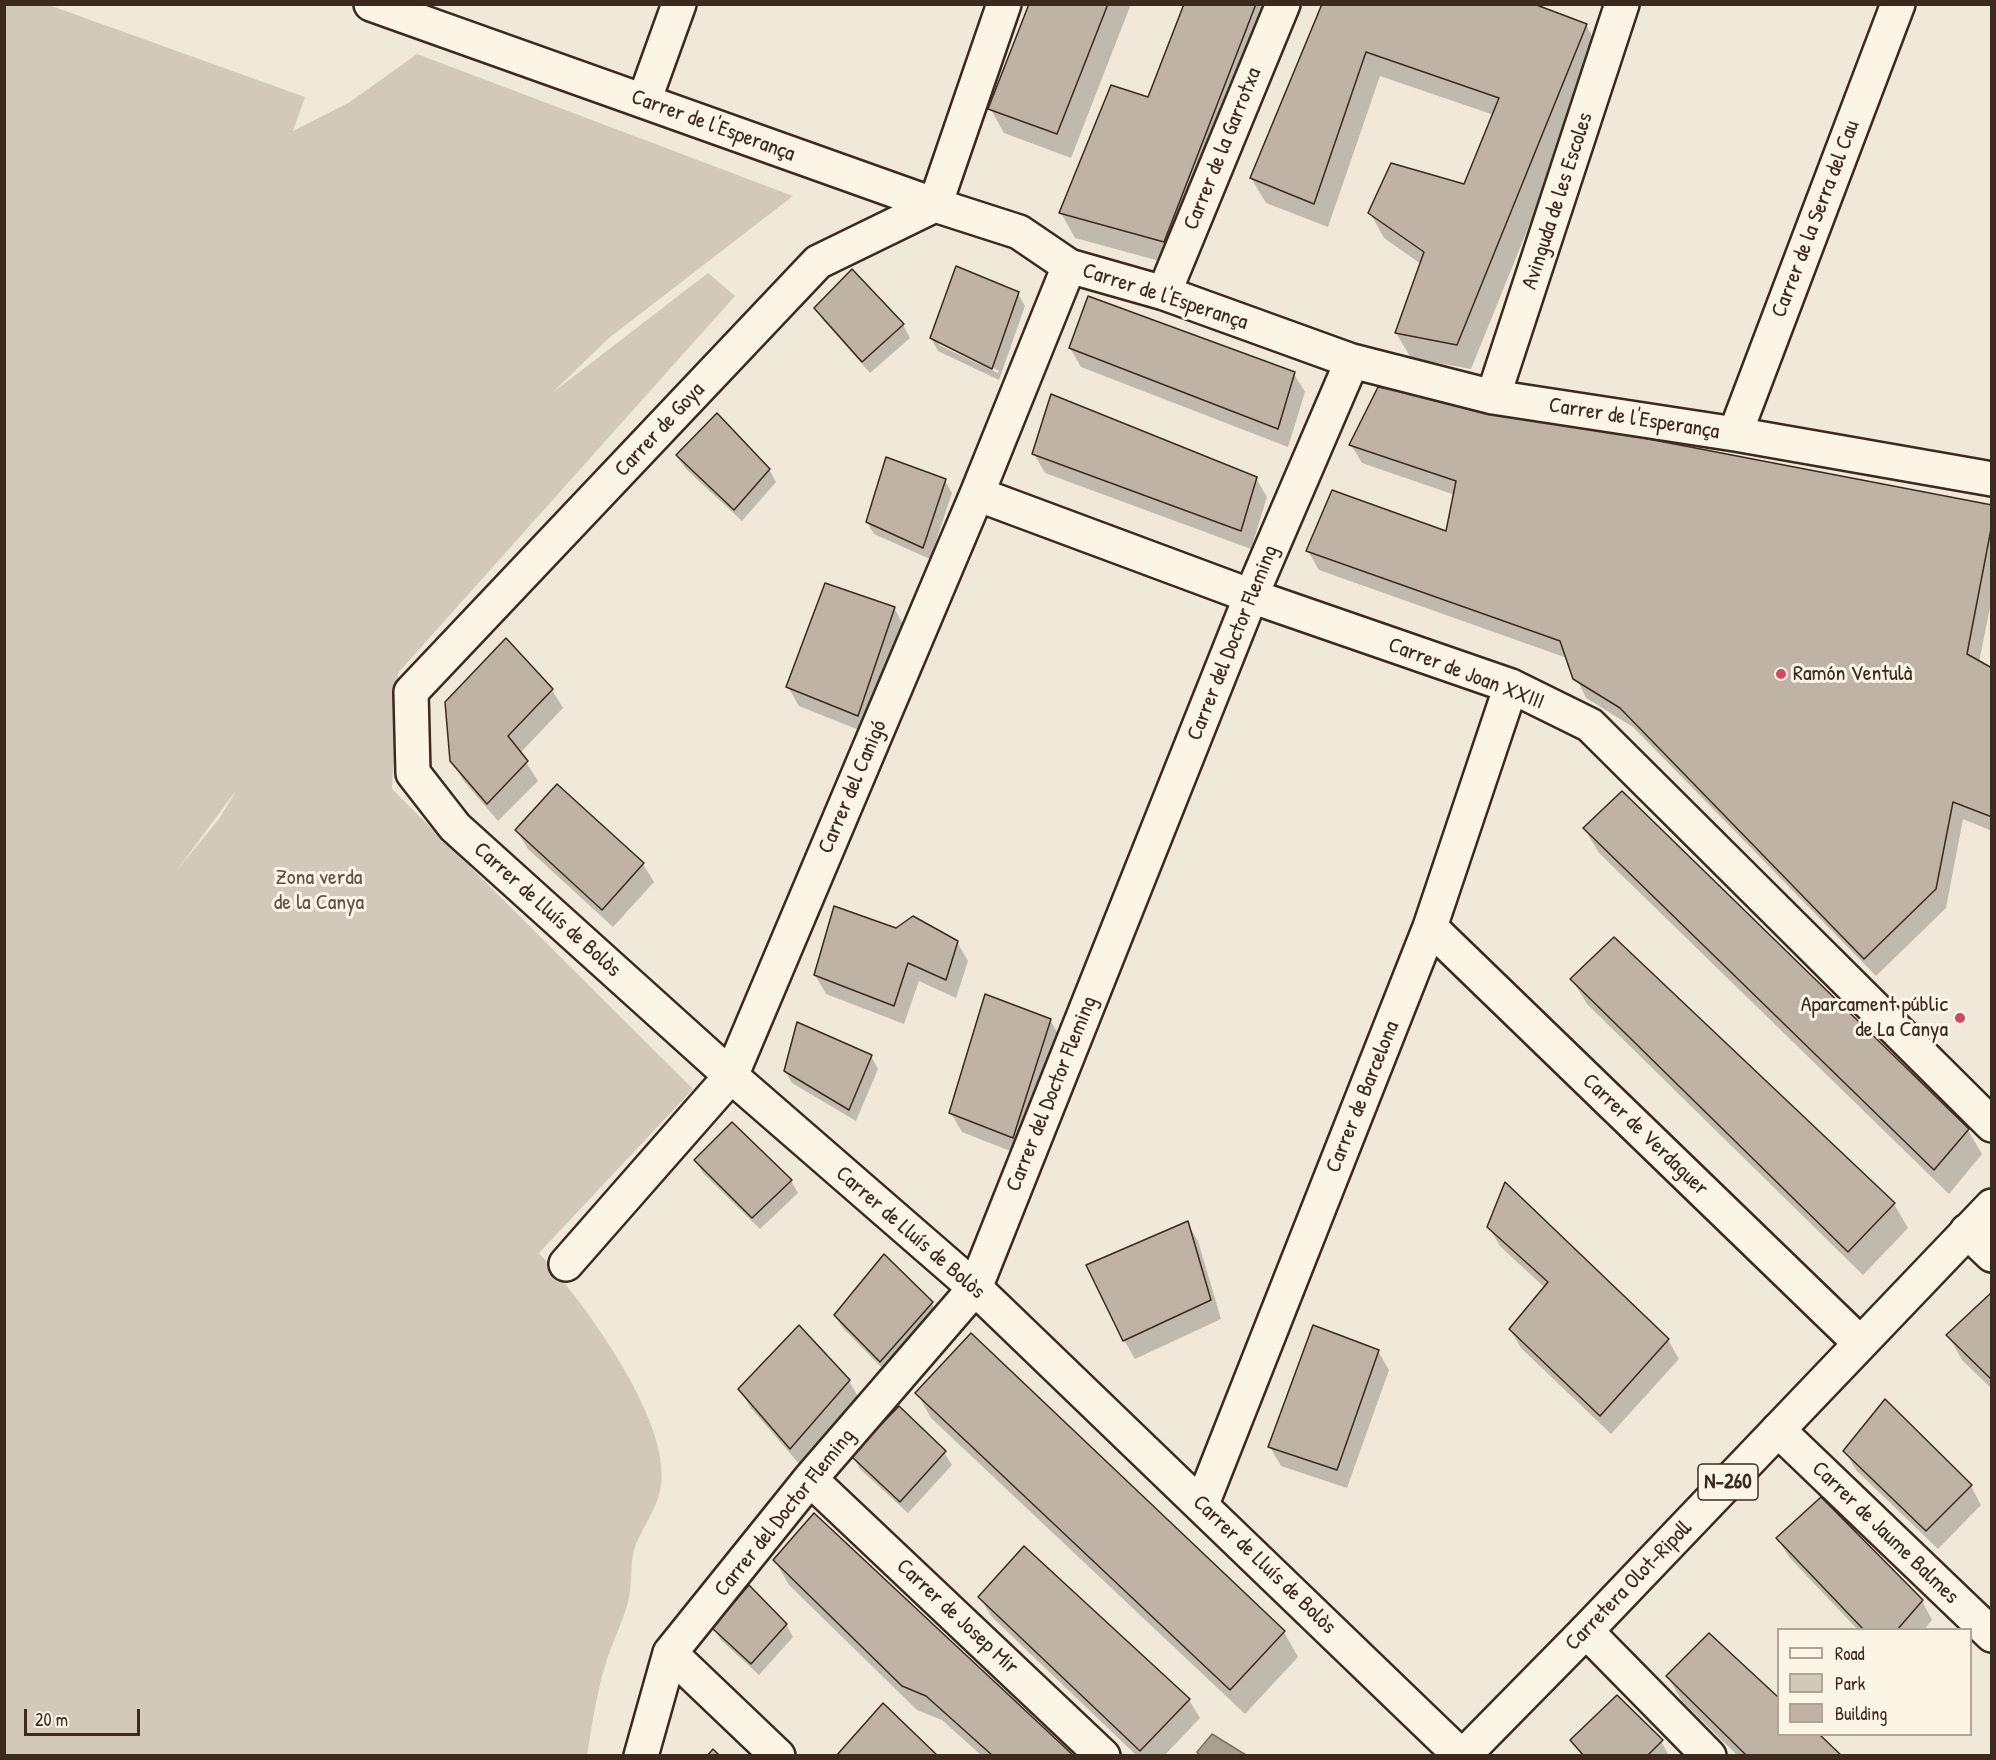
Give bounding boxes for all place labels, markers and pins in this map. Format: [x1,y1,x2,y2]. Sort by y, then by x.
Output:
place label: Ramón Ventulà [1793,661,1912,687]
marker: Ramón Ventulà [1774,667,1788,681]
place label: Aparcament públic de La Canya [1801,992,1948,1044]
marker: Aparcament públic de La Canya [1953,1011,1967,1025]

